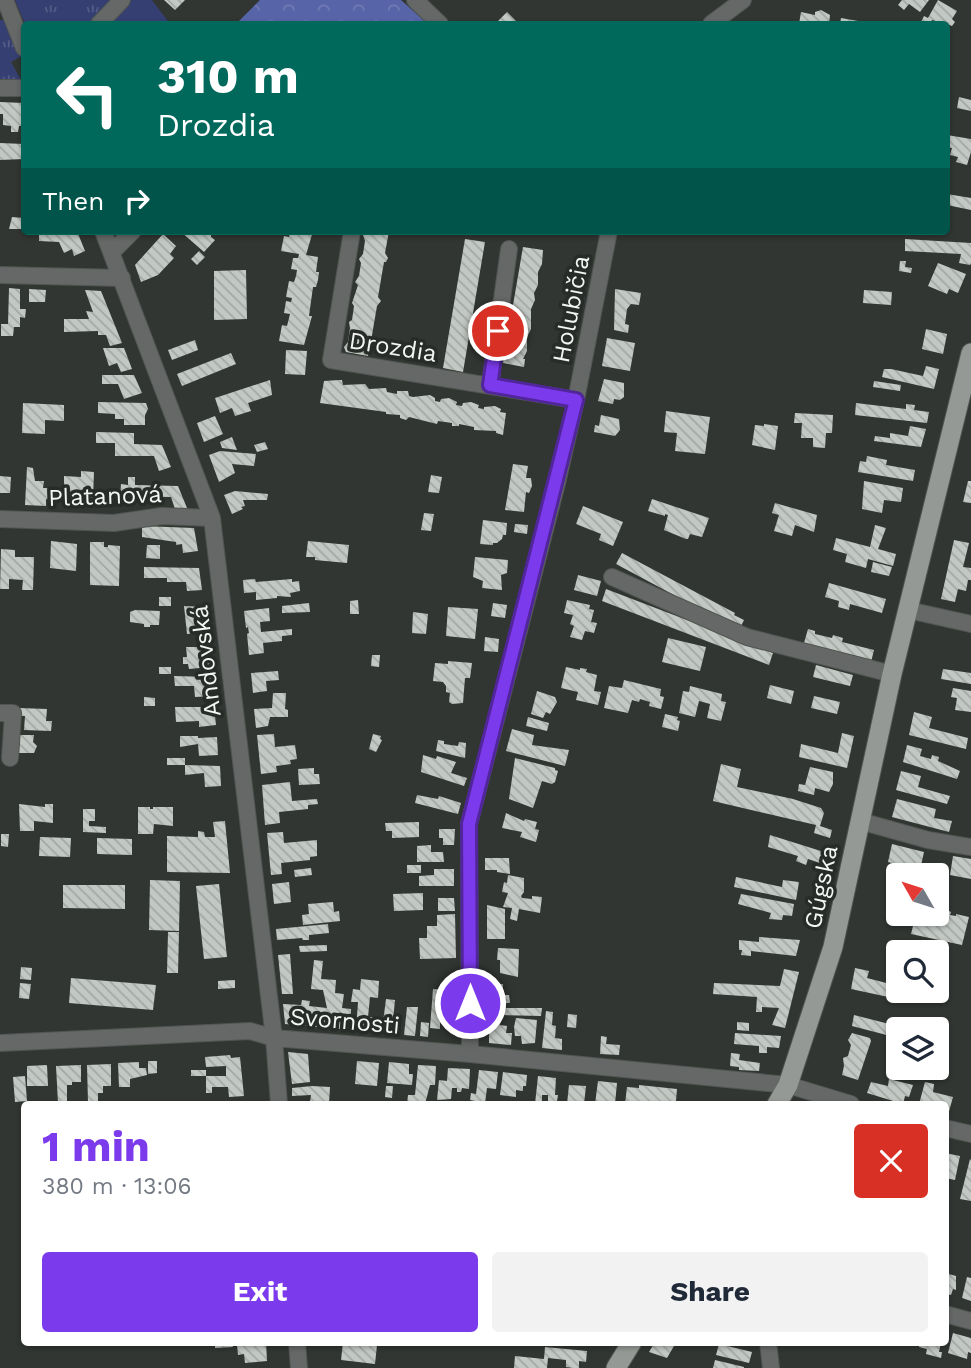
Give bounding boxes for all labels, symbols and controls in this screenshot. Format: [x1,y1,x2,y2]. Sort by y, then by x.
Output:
text: 310 m [157,47,299,105]
icon: left [42,49,133,140]
text: Drozdia [157,106,275,144]
icon: right [118,182,156,220]
text: Then [42,186,104,216]
street label: Holubičia [547,253,595,365]
pin [468,301,528,361]
icon: arrive [479,312,517,350]
street label: Drozdia [347,326,439,368]
street label: Platanová [48,480,162,512]
street label: Andovská [185,604,227,718]
street label: Gúgska [799,843,843,931]
north arrow [886,863,948,926]
map controls [886,863,949,1080]
button: search [886,940,949,1003]
position arrow [433,966,507,1040]
street label: Svornosti [289,1002,401,1040]
button: layers [886,1017,949,1080]
text: 1 min [42,1122,150,1171]
button: close [854,1124,928,1198]
text: 380 m · 13:06 [42,1173,192,1200]
button: Exit [42,1252,478,1332]
button: Share [492,1252,928,1332]

